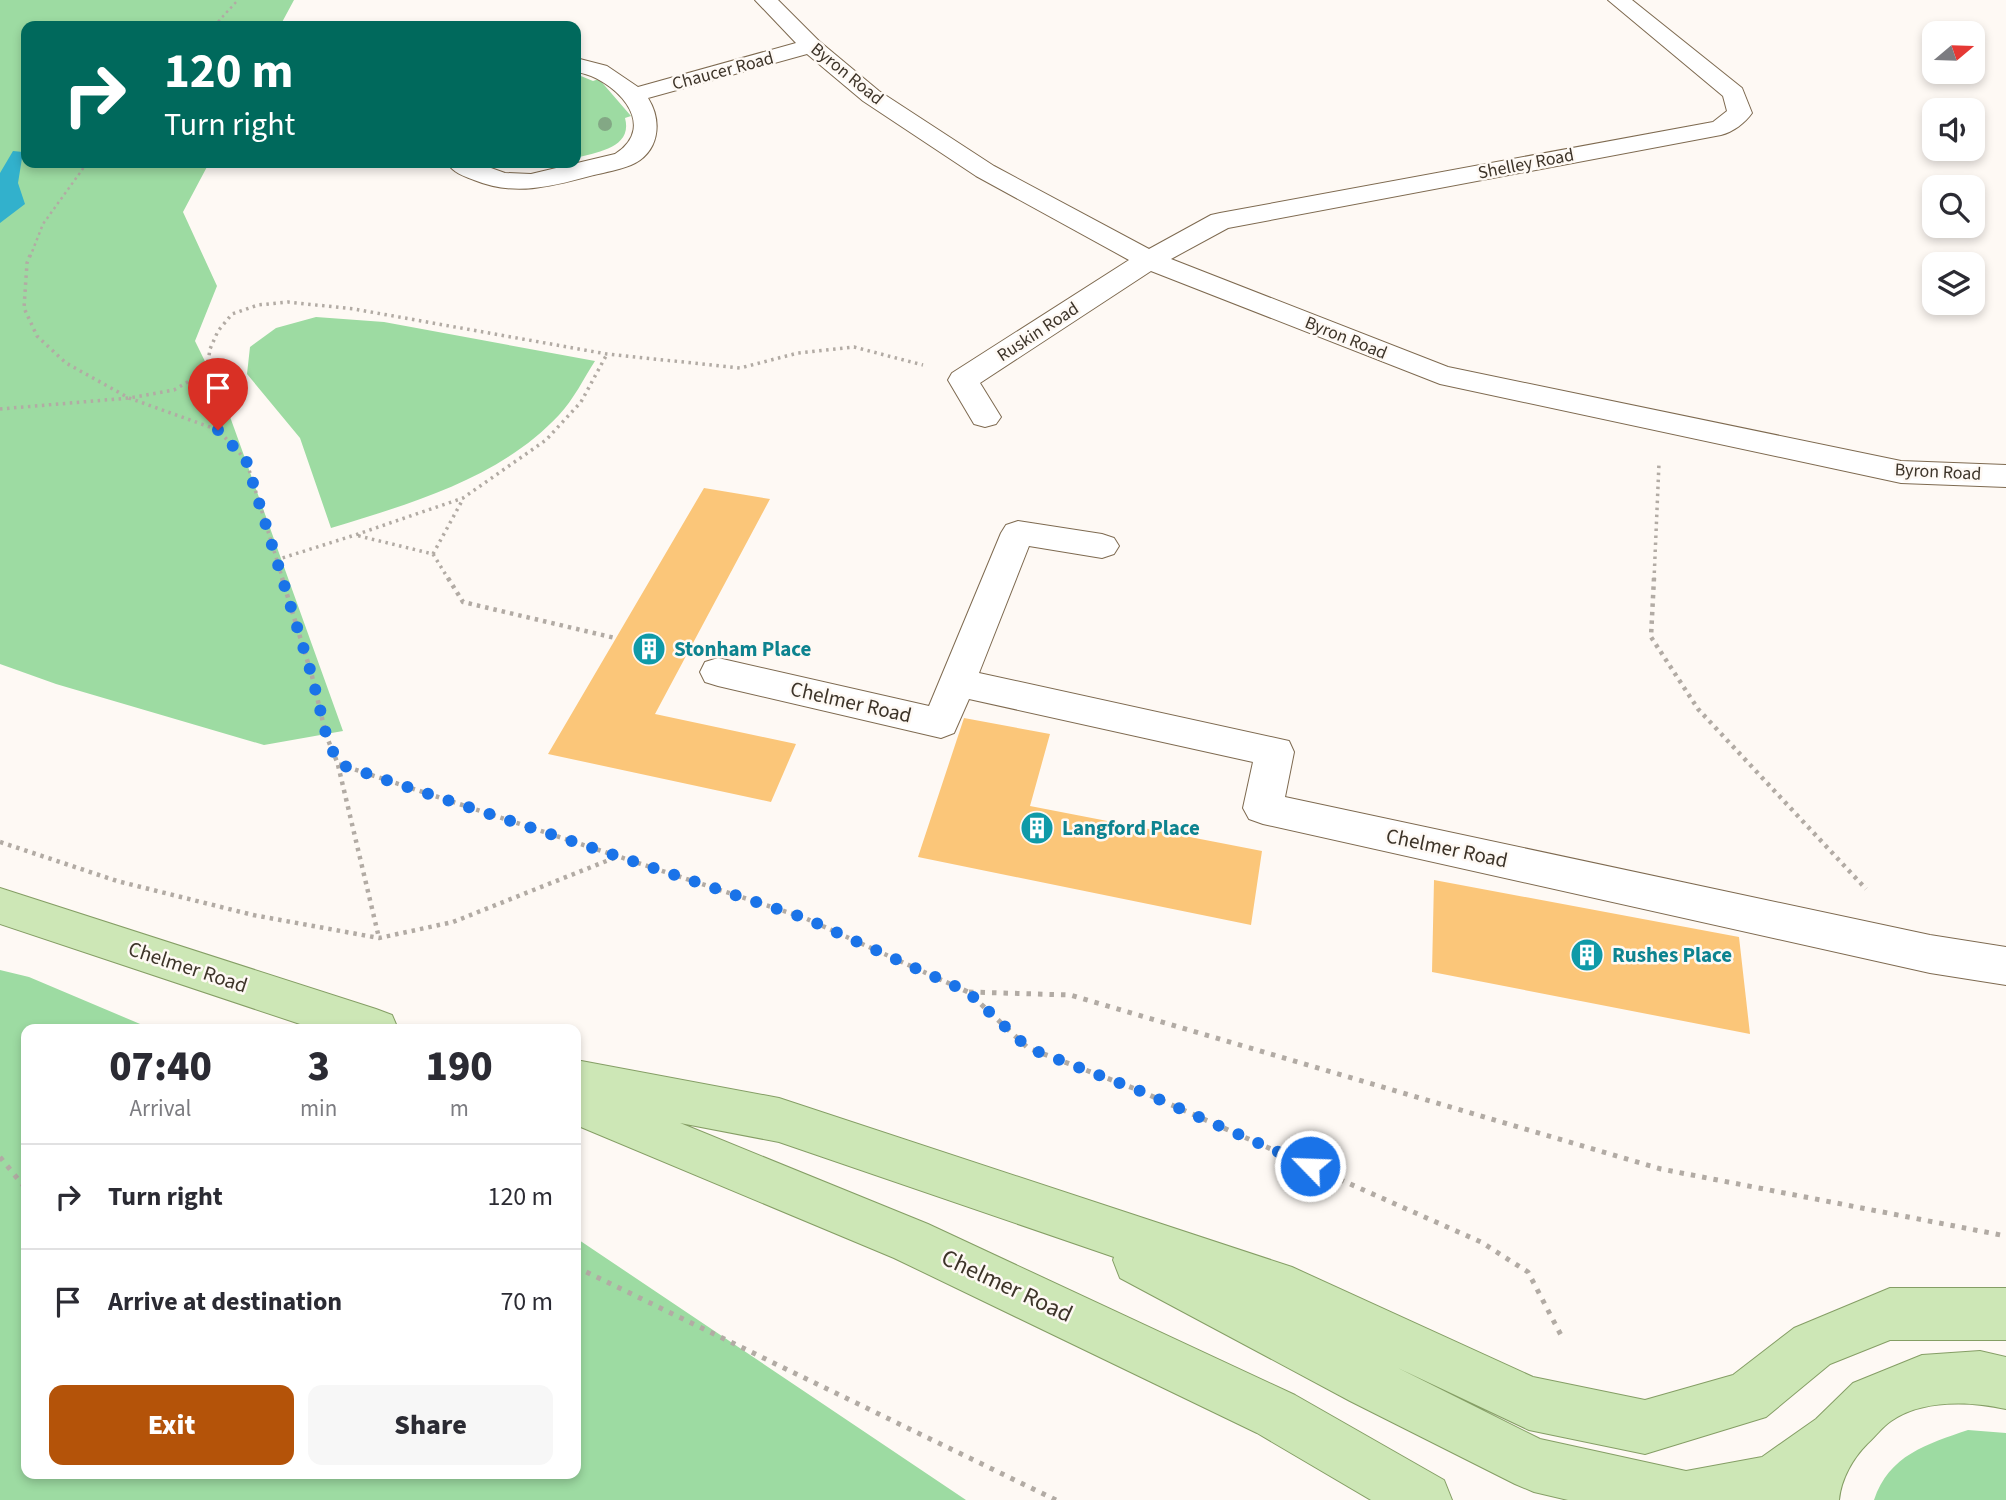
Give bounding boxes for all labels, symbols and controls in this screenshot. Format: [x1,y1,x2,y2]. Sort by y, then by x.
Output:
north arrow [1922,21,1984,84]
map controls [1922,21,1985,315]
text: 120 m [164,37,293,107]
street label: Byron Road [805,37,889,111]
street label: Chaucer Road [669,45,777,97]
icon: right [49,49,140,140]
button: sound [1922,98,1985,161]
text: Turn right [164,102,295,148]
street label: Shelley Road [1476,142,1576,186]
button: search [1922,175,1985,238]
button: layers [1922,252,1985,315]
street label: Ruskin Road [992,296,1084,368]
street label: Byron Road [1301,310,1391,366]
pin [188,358,248,430]
icon: arrive [199,369,237,407]
street label: Byron Road [1894,457,1982,487]
building icon: Stonham Place [630,630,668,668]
place label: Stonham Place [674,634,812,664]
street label: Chelmer Road [787,673,915,731]
building icon: Langford Place [1018,809,1056,847]
place label: Langford Place [1062,813,1200,843]
street label: Chelmer Road [1383,820,1511,876]
street label: Chelmer Road [125,934,251,1000]
building icon: Rushes Place [1568,936,1606,974]
place label: Rushes Place [1612,940,1732,970]
text: 07:40 [109,1037,212,1097]
text: 3 [307,1037,330,1097]
text: 190 [426,1037,493,1097]
text: Arrival [130,1092,191,1125]
text: min [300,1092,337,1125]
text: m [450,1092,469,1125]
position arrow [1273,1129,1347,1203]
icon: right [49,1178,87,1216]
text: Turn right [108,1178,223,1215]
text: 120 m [487,1178,553,1215]
street label: Chelmer Road [936,1240,1078,1332]
icon: arrive [49,1283,87,1321]
text: Arrive at destination [108,1283,342,1320]
text: 70 m [500,1283,553,1320]
button: Exit [49,1385,294,1465]
button: Share [308,1385,553,1465]

